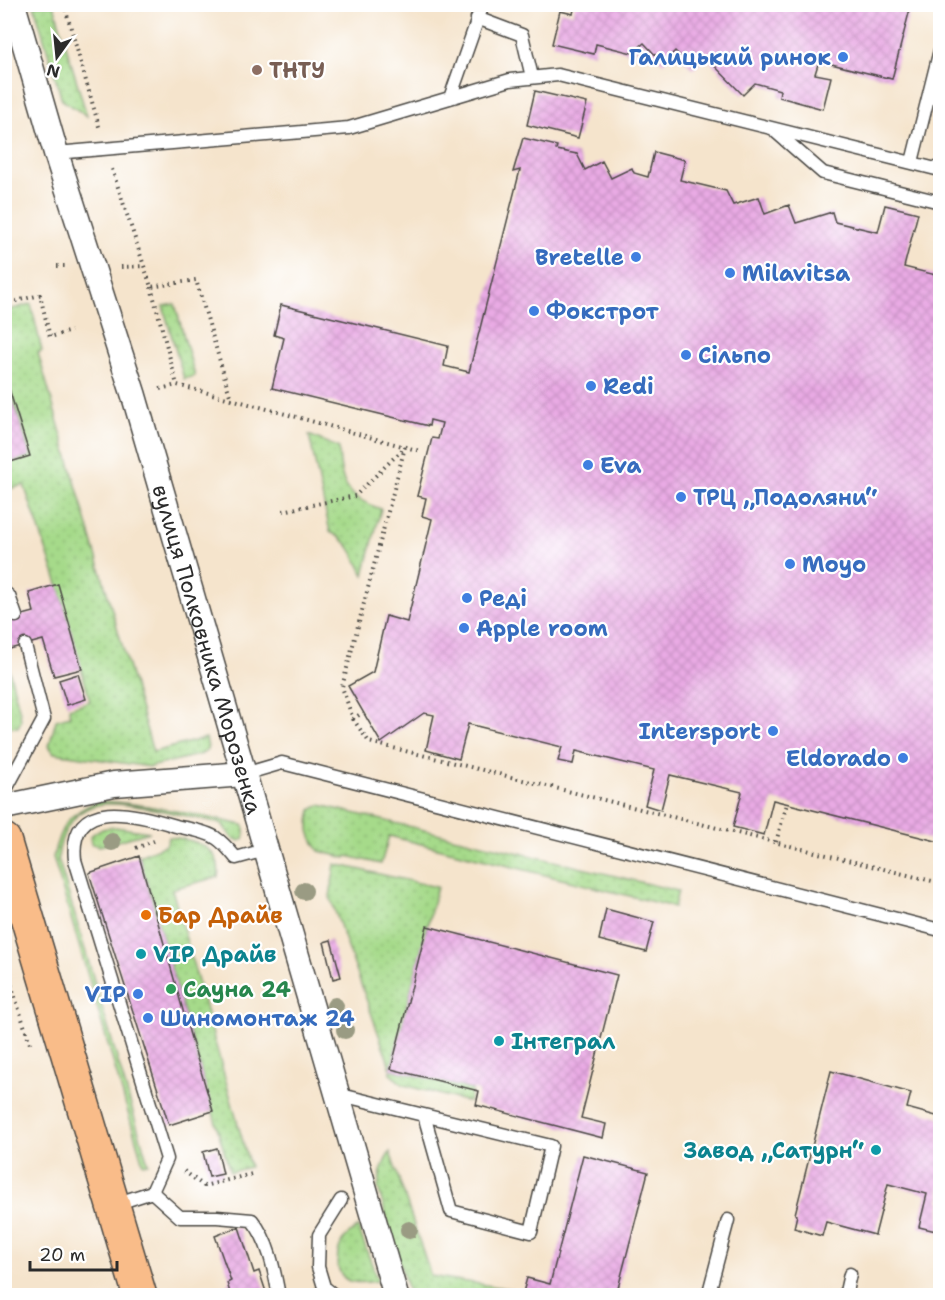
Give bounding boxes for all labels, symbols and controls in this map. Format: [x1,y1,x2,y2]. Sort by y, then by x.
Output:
north arrow [27,27,87,87]
place label: Галицький ринок [629,43,831,72]
marker: Галицький ринок [836,50,850,64]
place label: ТНТУ [269,56,325,85]
text: N [44,59,62,83]
marker: ТНТУ [250,63,264,77]
place label: Bretelle [535,243,624,272]
marker: Bretelle [629,250,643,264]
place label: Milavitsa [742,259,850,288]
marker: Milavitsa [723,266,737,280]
place label: Фокстрот [546,297,660,326]
marker: Фокстрот [527,304,541,318]
place label: Сільпо [698,341,771,370]
marker: Сільпо [679,348,693,362]
place label: Redi [603,372,654,401]
marker: Redi [584,379,598,393]
place label: Eva [600,451,641,480]
marker: Eva [581,458,595,472]
street label: вулиця Полковника Морозенка [146,481,270,818]
place label: ТРЦ „Подоляни“ [693,483,877,512]
marker: ТРЦ „Подоляни“ [674,490,688,504]
place label: Moyo [802,550,866,579]
marker: Moyo [783,557,797,571]
place label: Реді [479,584,527,613]
marker: Реді [460,591,474,605]
place label: Apple room [476,614,608,643]
marker: Apple room [457,621,471,635]
place label: Intersport [639,717,761,746]
marker: Intersport [766,724,780,738]
place label: Eldorado [786,744,891,773]
marker: Eldorado [896,751,910,765]
place label: Бар Драйв [158,901,283,930]
marker: Бар Драйв [139,908,153,922]
place label: VIP Драйв [153,940,276,969]
marker: VIP Драйв [134,947,148,961]
place label: Сауна 24 [183,975,292,1004]
place label: VIP [84,980,126,1009]
marker: Сауна 24 [164,982,178,996]
marker: VIP [131,987,145,1001]
place label: Шиномонтаж 24 [160,1004,355,1033]
marker: Шиномонтаж 24 [141,1011,155,1025]
place label: Інтеграл [511,1027,616,1056]
marker: Інтеграл [492,1034,506,1048]
place label: Завод „Сатурн“ [684,1136,864,1165]
marker: Завод „Сатурн“ [869,1143,883,1157]
scale bar [30,1234,117,1272]
text: 20 m [39,1243,85,1267]

